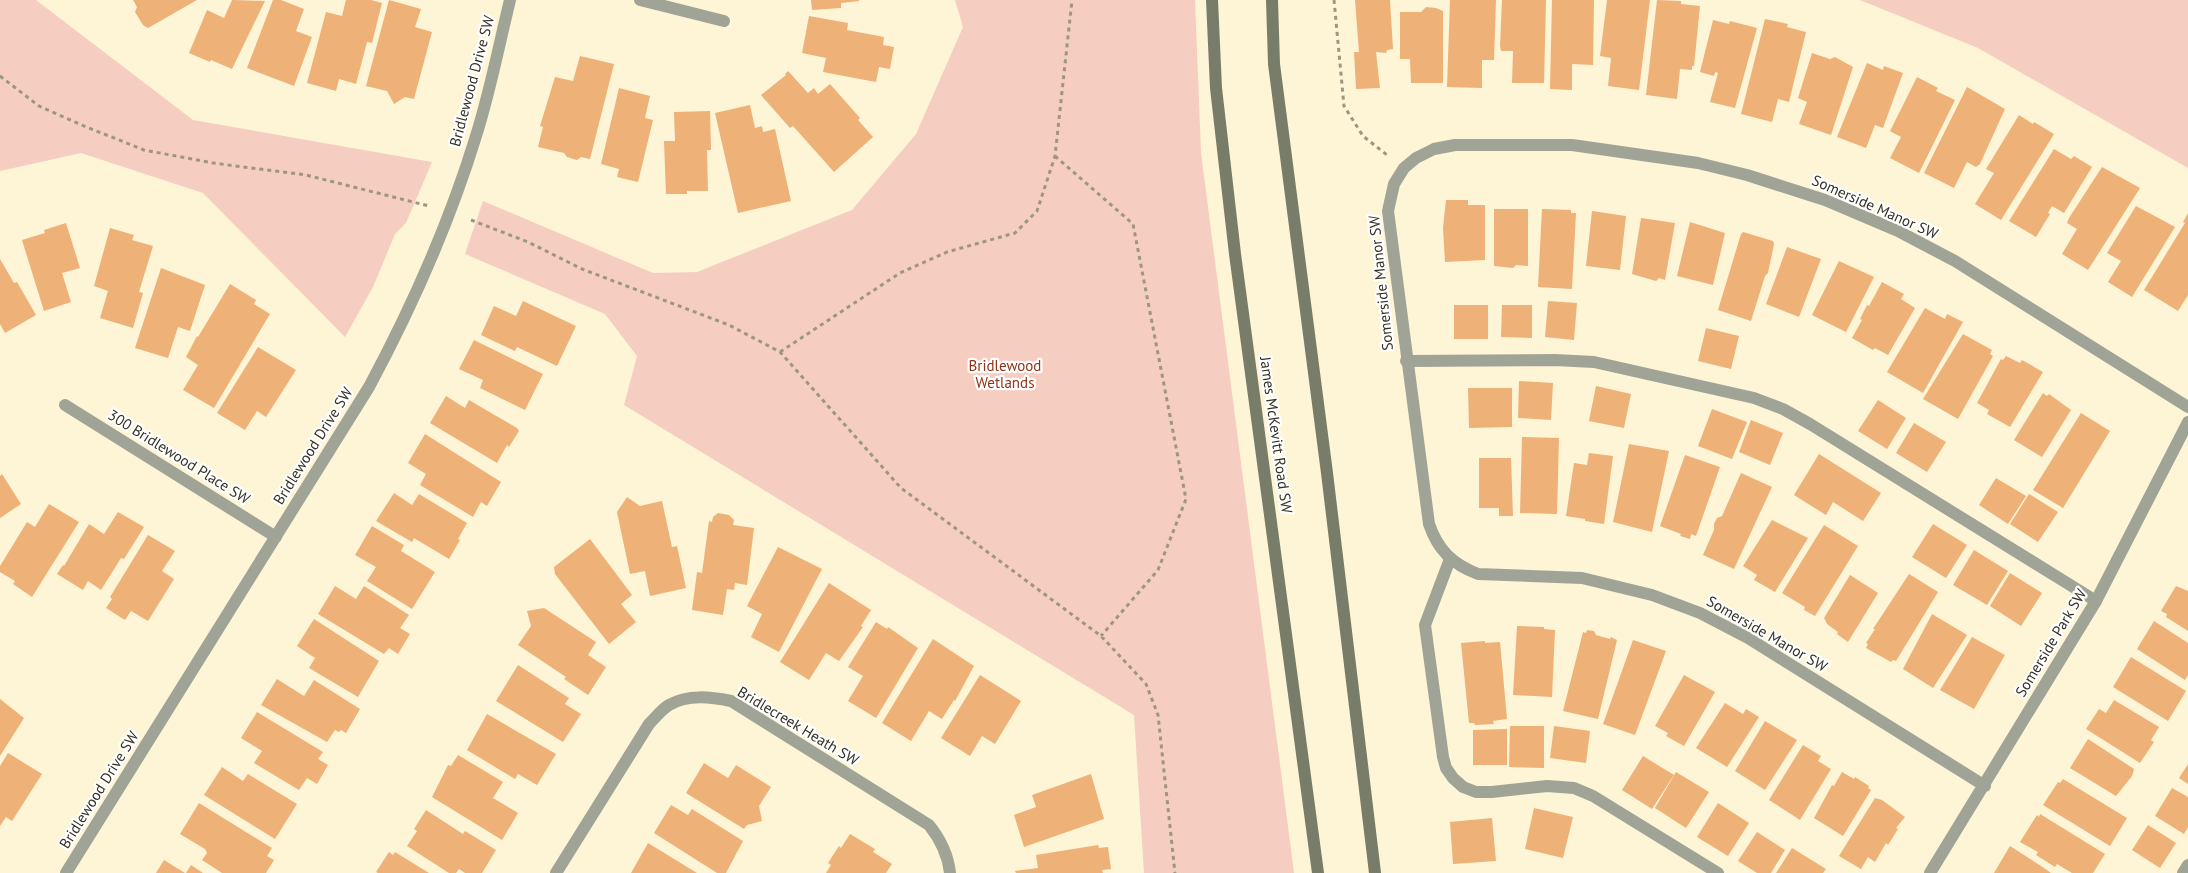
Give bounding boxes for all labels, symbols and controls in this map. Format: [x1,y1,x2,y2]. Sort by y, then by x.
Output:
street label: Bridlewood Drive SW [445,13,498,148]
street label: Somerside Manor SW [1809,170,1942,243]
street label: Somerside Manor SW [1364,214,1397,352]
street label: James McKevitt Road SW [1256,354,1297,515]
park label: Bridlewood Wetlands [969,356,1041,392]
street label: Bridlewood Drive SW [269,383,357,508]
street label: 300 Bridlewood Place SW [105,405,254,508]
street label: Somerside Park SW [2011,585,2091,700]
street label: Somerside Manor SW [1704,591,1831,676]
street label: Bridlecreek Heath SW [734,682,863,770]
street label: Bridlewood Drive SW [55,727,143,852]

